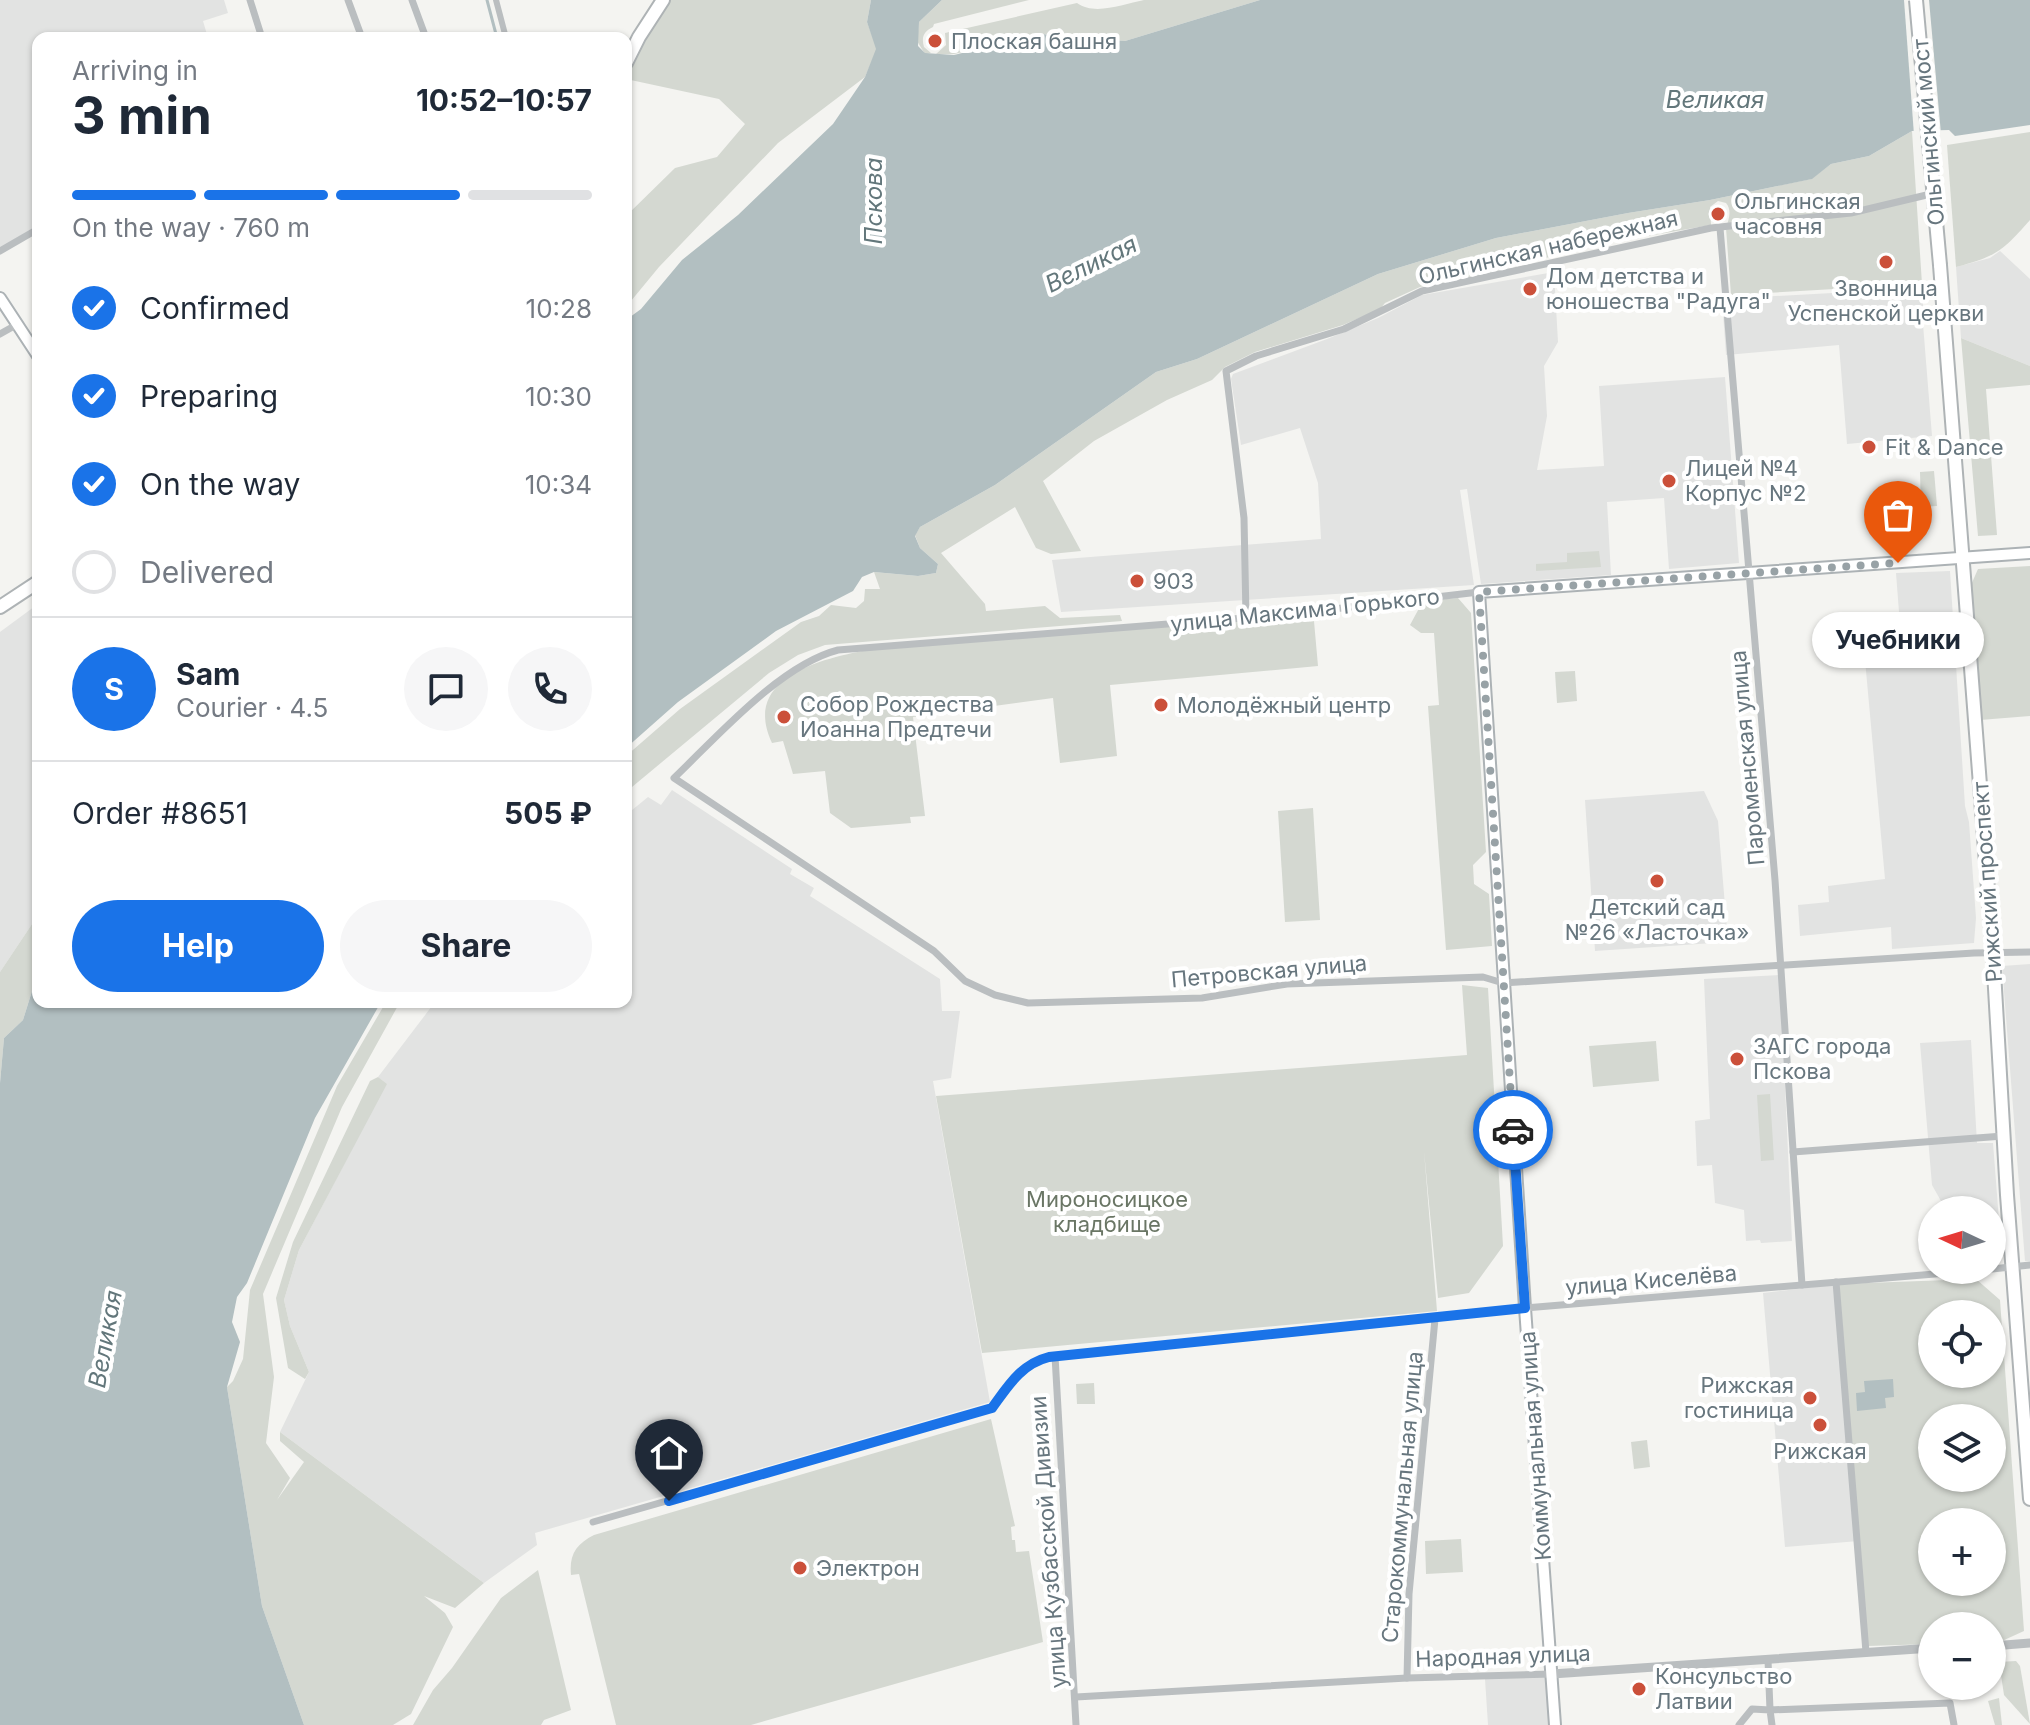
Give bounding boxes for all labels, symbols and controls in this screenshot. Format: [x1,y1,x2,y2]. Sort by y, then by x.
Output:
place label: Плоская башня [951,28,1117,54]
marker: Плоская башня [926,32,944,50]
street label: Ольгинский мост [1907,37,1949,226]
text: Arriving in [72,55,198,86]
text: 10:52–10:57 [416,82,592,118]
text: 3 min [72,84,212,147]
water label: Великая [1666,85,1764,114]
water label: Пскова [859,158,888,244]
place label: Ольгинская часовня [1734,188,1861,239]
street label: Ольгинская набережная [1416,204,1680,290]
marker: Ольгинская часовня [1709,205,1727,223]
text: On the way · 760 m [72,212,310,243]
water label: Великая [1040,229,1142,299]
marker: Звонница Успенской церкви [1877,253,1895,271]
place label: Дом детства и юношества "Радуга" [1546,263,1771,314]
place label: Звонница Успенской церкви [1788,275,1984,326]
marker: Дом детства и юношества "Радуга" [1521,280,1539,298]
icon: check [72,286,116,330]
text: Confirmed [140,290,290,326]
text: 10:28 [526,293,592,324]
icon: check [72,374,116,418]
text: Preparing [140,378,278,414]
text: 10:30 [525,381,592,412]
place label: Fit & Dance [1885,434,2004,460]
marker: Fit & Dance [1860,438,1878,456]
place label: Лицей №4 Корпус №2 [1685,455,1806,506]
icon: check [72,462,116,506]
text: On the way [140,466,300,502]
text: 10:34 [525,469,592,500]
marker: Лицей №4 Корпус №2 [1660,472,1678,490]
pin [1864,481,1932,563]
icon: bag [1876,493,1920,537]
text: Delivered [140,554,274,590]
place label: 903 [1153,568,1194,594]
marker: 903 [1128,572,1146,590]
street label: улица Максима Горького [1169,583,1441,637]
callout: Учебники [1812,611,1984,667]
text: Учебники [1835,624,1961,655]
button: chat [404,647,488,731]
button: phone [508,647,592,731]
street label: Пароменская улица [1725,649,1769,867]
text: Sam [176,656,240,692]
text: S [104,671,124,707]
place label: Собор Рождества Иоанна Предтечи [800,691,994,742]
text: Courier · 4.5 [176,692,328,723]
place label: Молодёжный центр [1177,692,1391,718]
marker: Молодёжный центр [1152,696,1170,714]
marker: Собор Рождества Иоанна Предтечи [775,708,793,726]
street label: Рижский проспект [1967,780,2007,983]
text: Order #8651 [72,795,248,831]
text: 505 ₽ [504,795,592,831]
marker: Детский сад №26 «Ласточка» [1648,872,1666,890]
place label: Детский сад №26 «Ласточка» [1565,894,1749,945]
button: Help [72,900,324,992]
button: Share [340,900,592,992]
street label: Петровская улица [1170,949,1368,993]
place label: ЗАГС города Пскова [1753,1033,1891,1084]
marker: ЗАГС города Пскова [1728,1050,1746,1068]
courier [1473,1090,1553,1170]
icon: car [1491,1108,1535,1152]
park label: Мироносицкое кладбище [1026,1186,1188,1237]
north arrow [1918,1196,2006,1284]
map controls [1918,1196,2006,1700]
street label: улица Киселёва [1564,1260,1738,1300]
water label: Великая [82,1288,128,1390]
button: locate [1918,1300,2006,1388]
street label: Коммунальная улица [1514,1330,1556,1562]
street label: Старокоммунальная улица [1376,1350,1428,1644]
place label: Рижская гостиница [1684,1372,1794,1423]
marker: Рижская гостиница [1801,1389,1819,1407]
street label: улица Кузбасской Дивизии [1025,1395,1071,1689]
button: layers [1918,1404,2006,1492]
marker: Рижская [1811,1416,1829,1434]
pin [635,1419,703,1501]
icon: home [647,1431,691,1475]
place label: Рижская [1773,1438,1867,1464]
button: + [1918,1508,2006,1596]
place label: Электрон [816,1555,920,1581]
marker: Электрон [791,1559,809,1577]
button: − [1918,1612,2006,1700]
street label: Народная улица [1415,1640,1591,1672]
place label: Консульство Латвии [1655,1663,1792,1714]
marker: Консульство Латвии [1630,1680,1648,1698]

